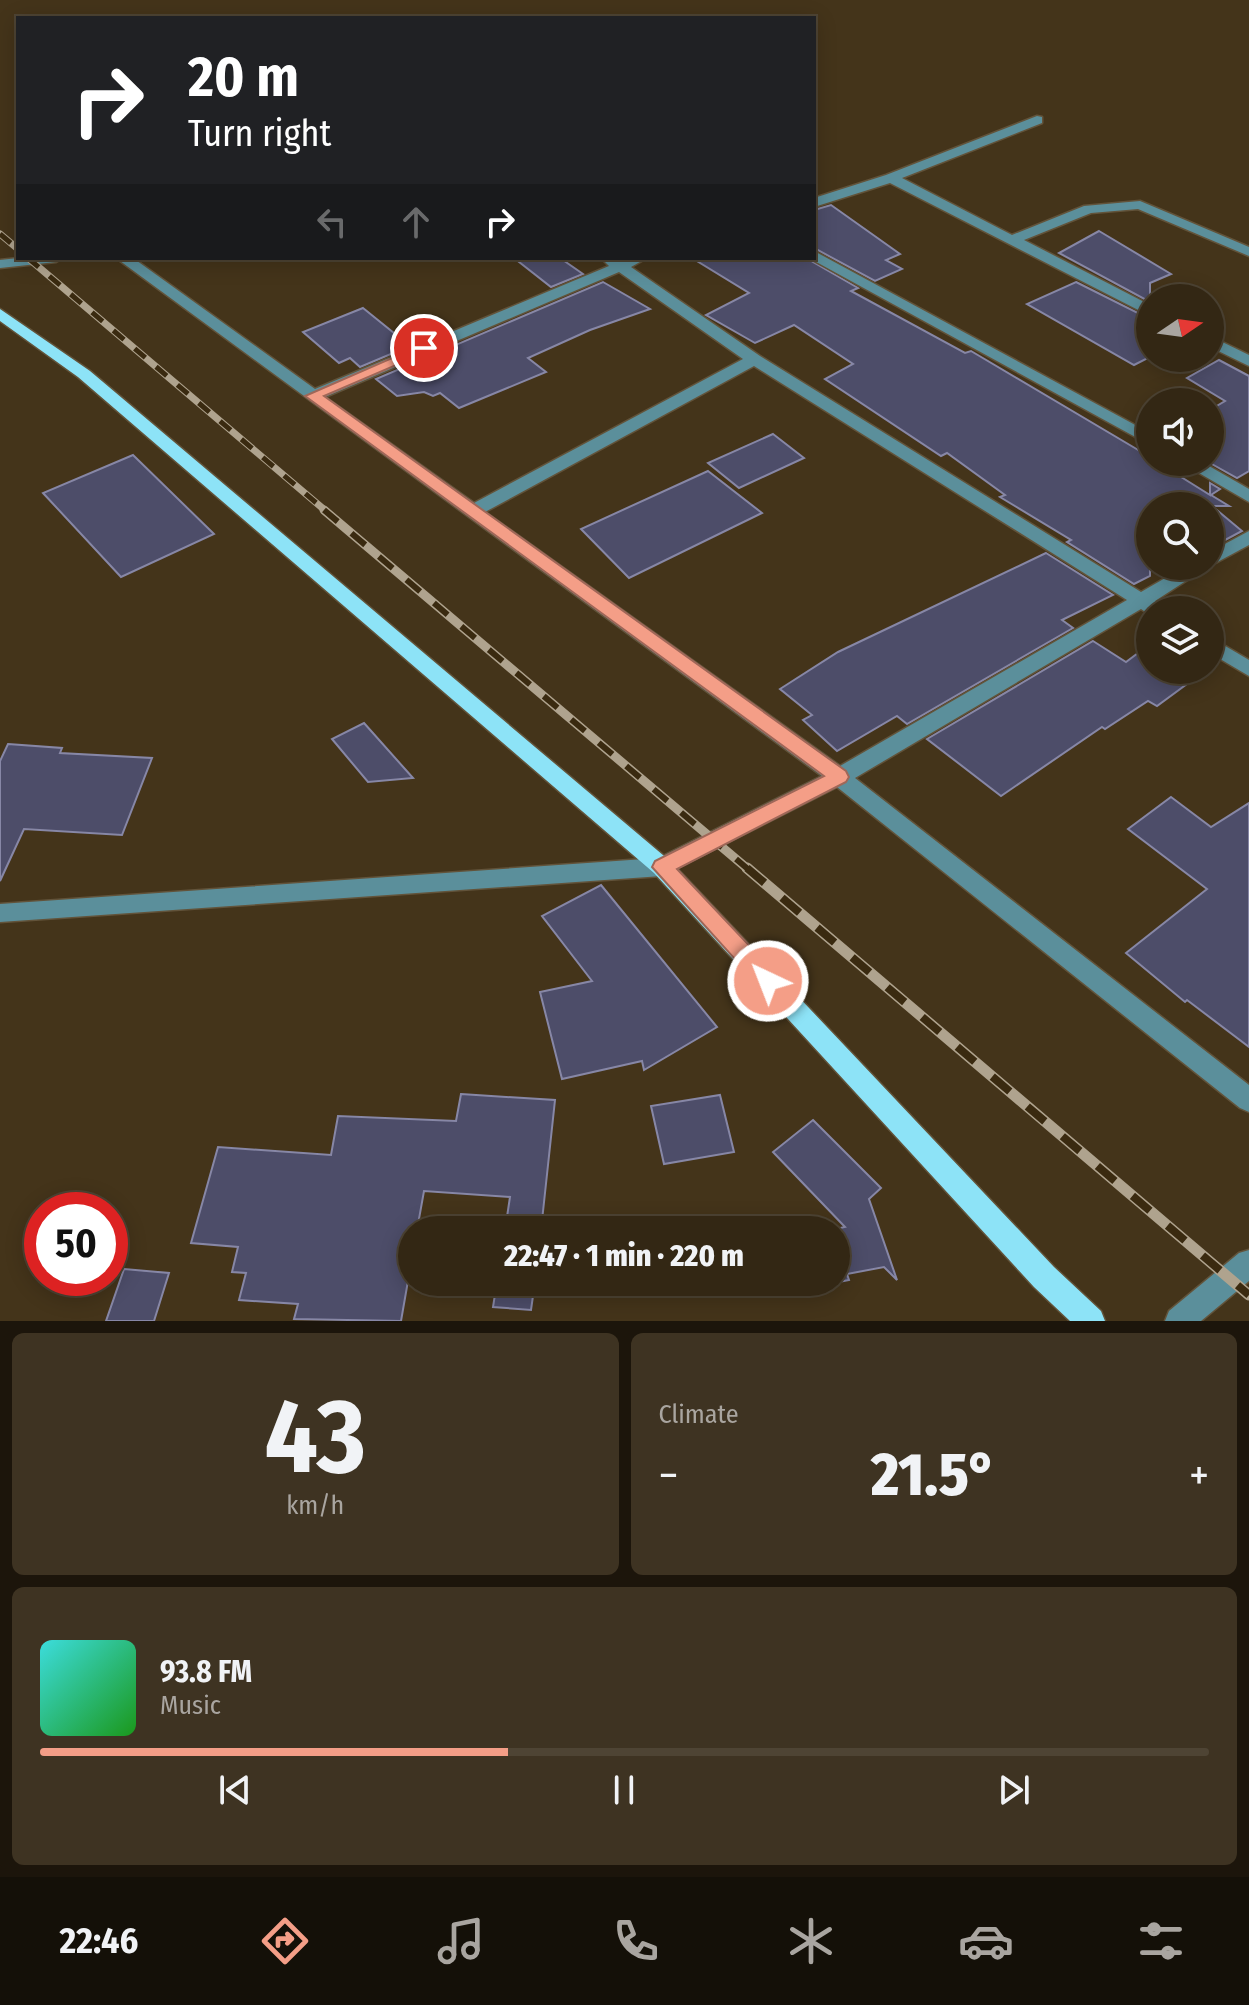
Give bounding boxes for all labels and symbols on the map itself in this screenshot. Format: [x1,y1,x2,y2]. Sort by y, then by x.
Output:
north arrow [1136,284,1224,372]
pin [390,314,458,382]
position arrow [726,939,810,1023]
speed limit sign: 50 [24,1192,128,1296]

